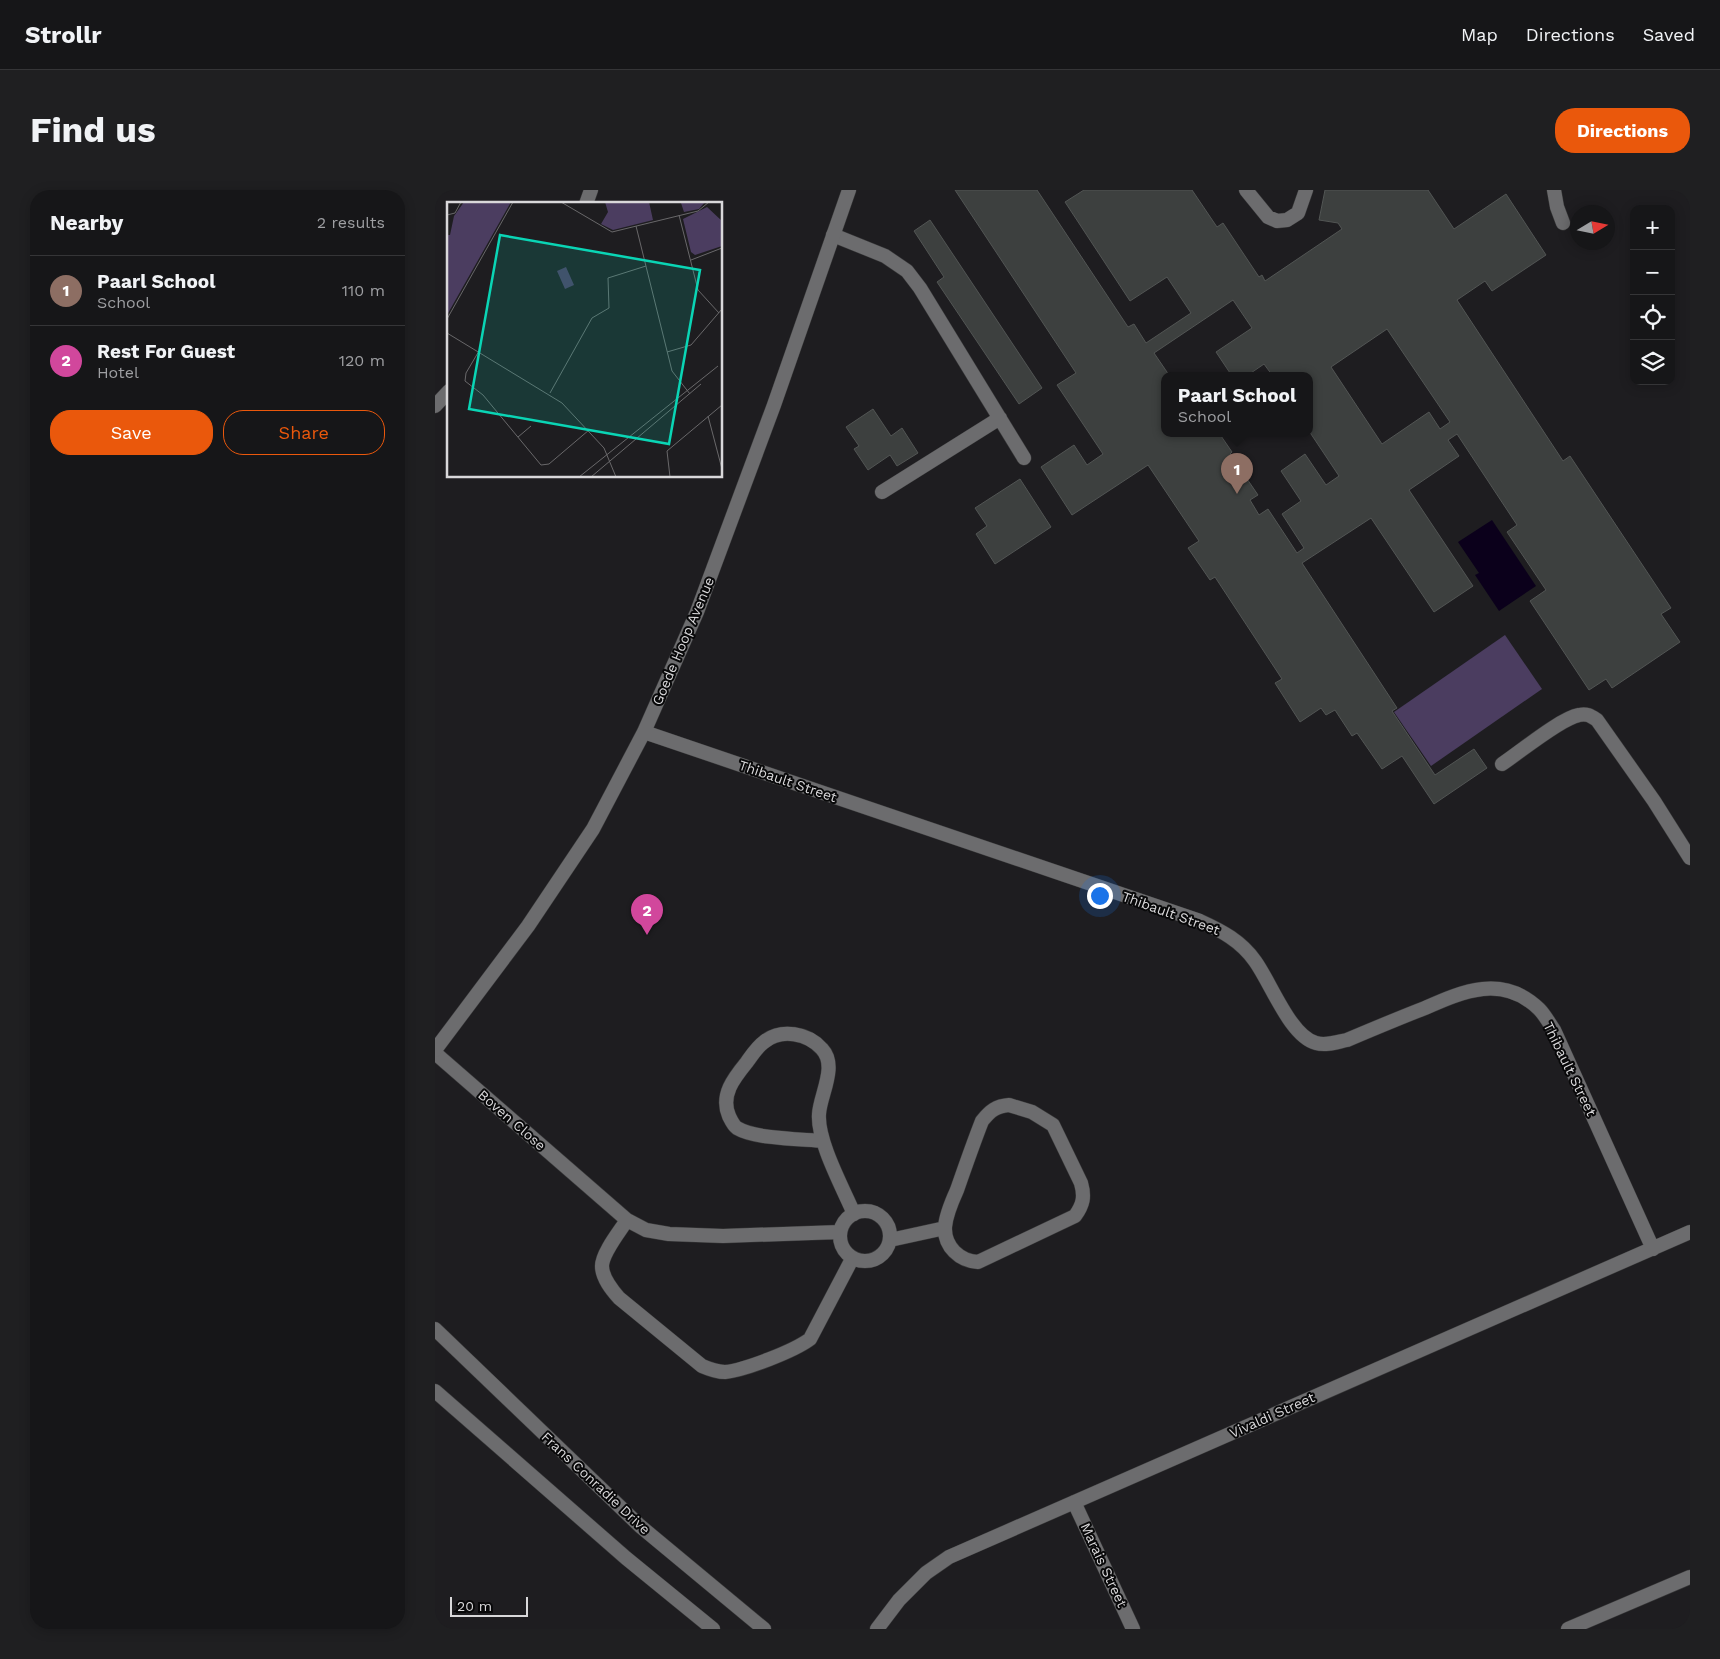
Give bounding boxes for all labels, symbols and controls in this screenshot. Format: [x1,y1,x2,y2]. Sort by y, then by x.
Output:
text: Strollr [25,21,102,49]
text: Map [1461,24,1498,45]
text: Directions [1526,24,1615,45]
text: Saved [1643,24,1695,45]
button: Directions [1555,108,1690,153]
text: Find us [30,109,156,151]
inset map [447,202,723,478]
north arrow [1570,205,1615,250]
map controls [1630,205,1675,385]
button: + [1630,205,1675,250]
text: Nearby [50,210,123,235]
text: 2 results [317,213,385,232]
button: − [1630,250,1675,295]
text: Paarl School [97,270,215,293]
text: 1 [63,281,69,300]
text: 110 m [342,281,385,300]
text: School [97,293,150,312]
button: locate [1630,295,1675,340]
text: Rest For Guest [97,340,235,363]
button: layers [1630,340,1675,385]
text: 2 [61,351,71,370]
text: 120 m [339,351,385,370]
text: Hotel [97,363,139,382]
popup [1161,372,1313,437]
text: Paarl School [1178,384,1296,407]
text: School [1178,407,1231,426]
button: Save [50,410,213,455]
button: Share [223,410,385,455]
pin: 1 [1221,453,1253,494]
street label: Goede Hoop Avenue [649,574,717,708]
street label: Thibault Street [737,757,839,805]
your location [1087,883,1113,909]
street label: Thibault Street [1120,888,1222,938]
pin: 2 [631,894,663,935]
street label: Thibault Street [1540,1019,1600,1119]
street label: Boven Close [475,1086,549,1154]
street label: Vivaldi Street [1227,1389,1317,1441]
street label: Frans Conradie Drive [538,1429,654,1537]
street label: Marais Street [1077,1520,1131,1610]
scale bar [450,1594,527,1617]
text: 20 m [457,1598,492,1614]

